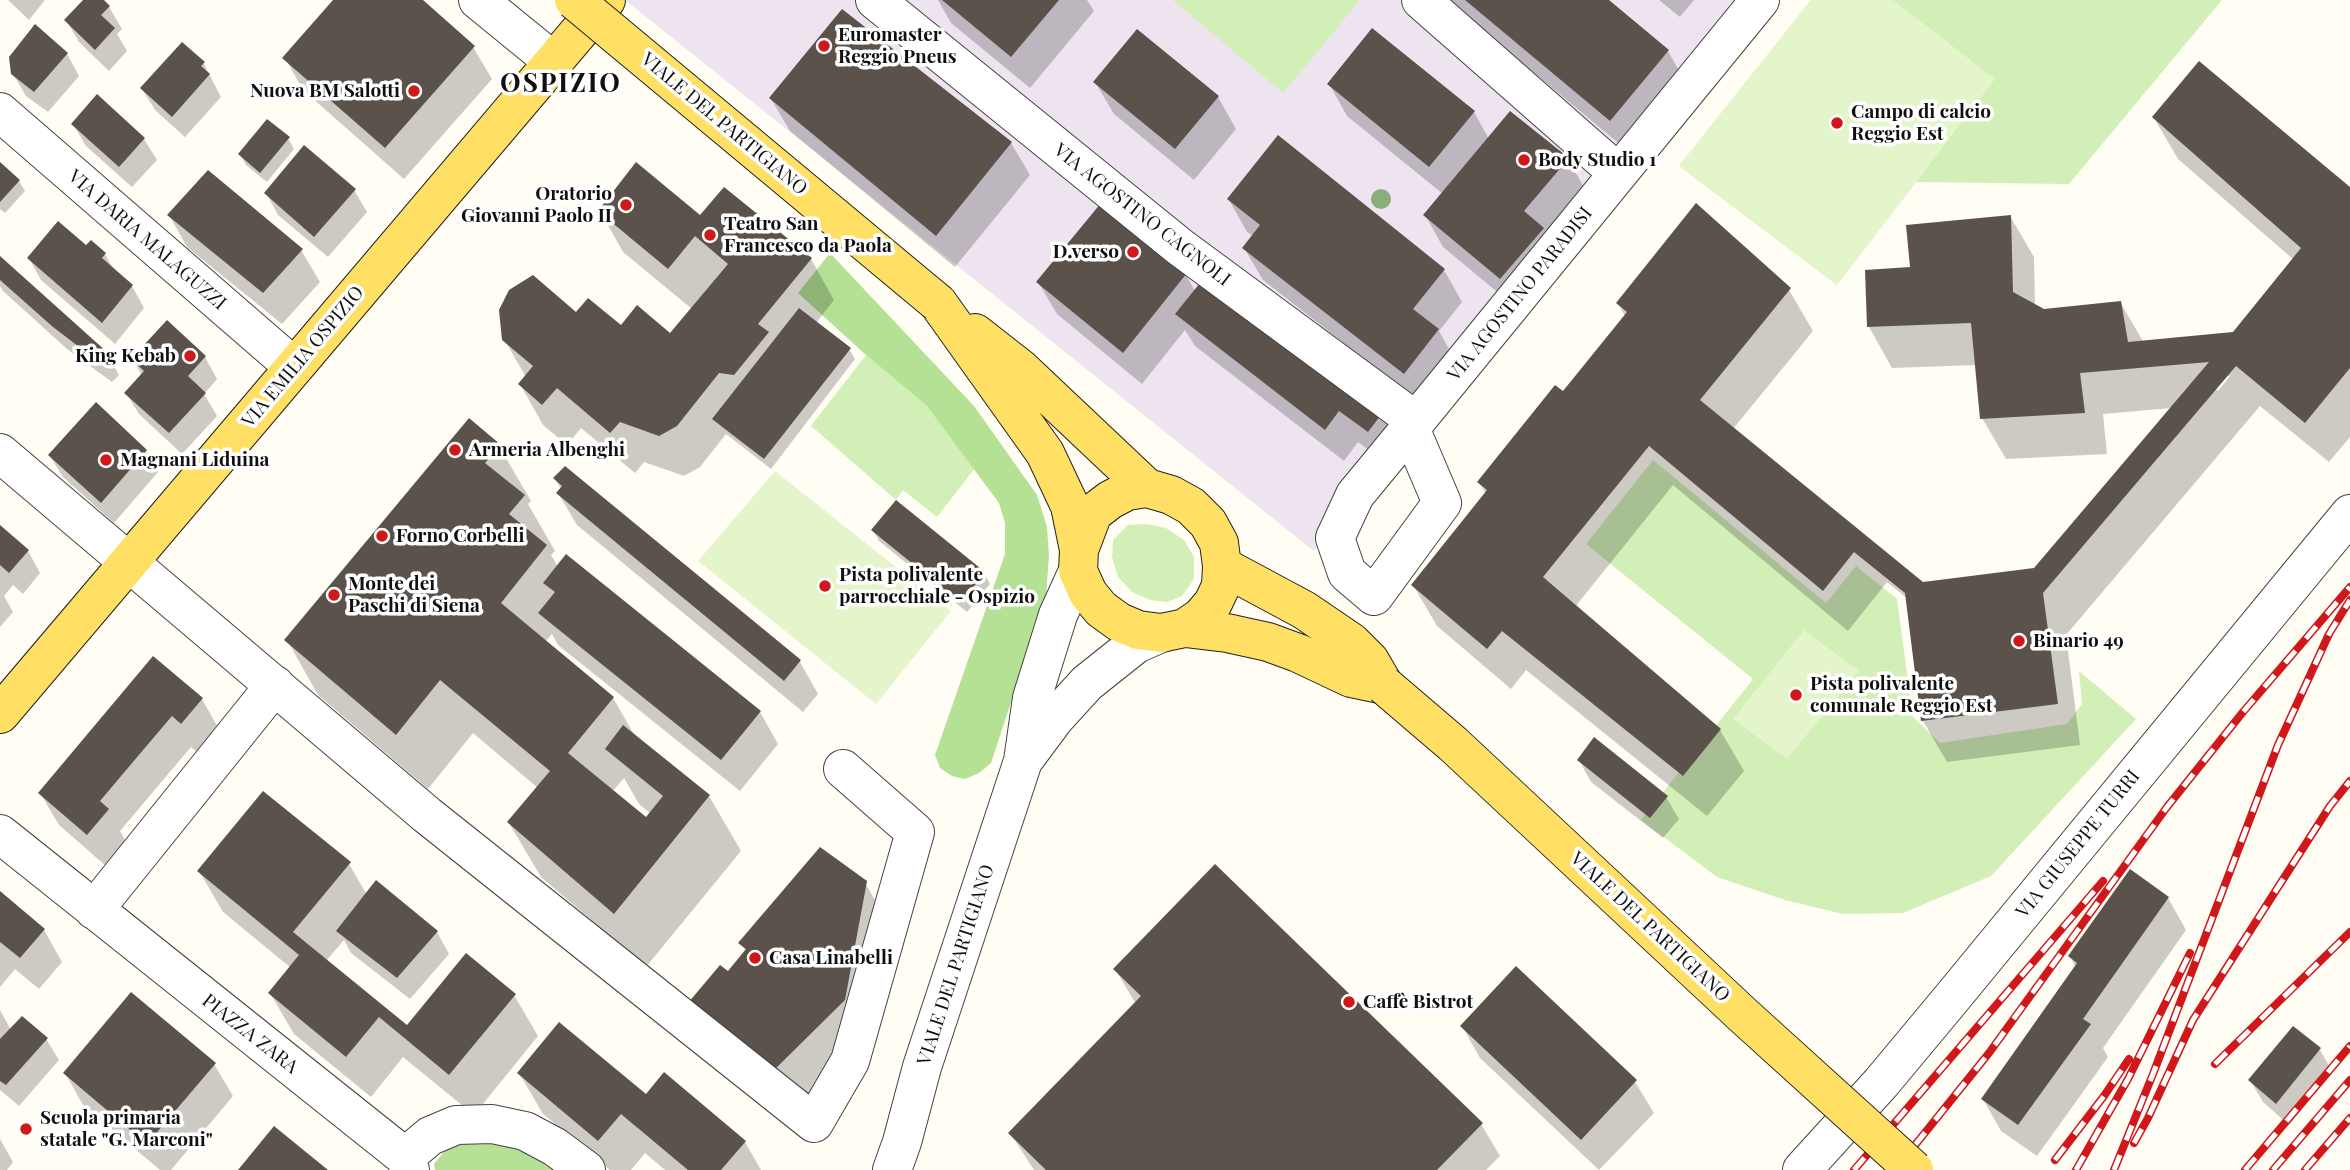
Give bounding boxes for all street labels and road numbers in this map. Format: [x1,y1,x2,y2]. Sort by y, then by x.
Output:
street label: VIALE DEL PARTIGIANO [636,48,812,200]
street label: VIA AGOSTINO CAGNOLI [1049,139,1235,291]
street label: VIA DARIA MALAGUZZI [63,165,231,315]
street label: VIA AGOSTINO PARADISI [1443,202,1597,386]
street label: VIA EMILIA OSPIZIO [237,282,369,432]
street label: VIA GIUSEPPE TURRI [2011,765,2145,923]
street label: VIALE DEL PARTIGIANO [1566,847,1734,1007]
street label: VIALE DEL PARTIGIANO [913,862,999,1068]
street label: PIAZZA ZARA [197,989,303,1079]

